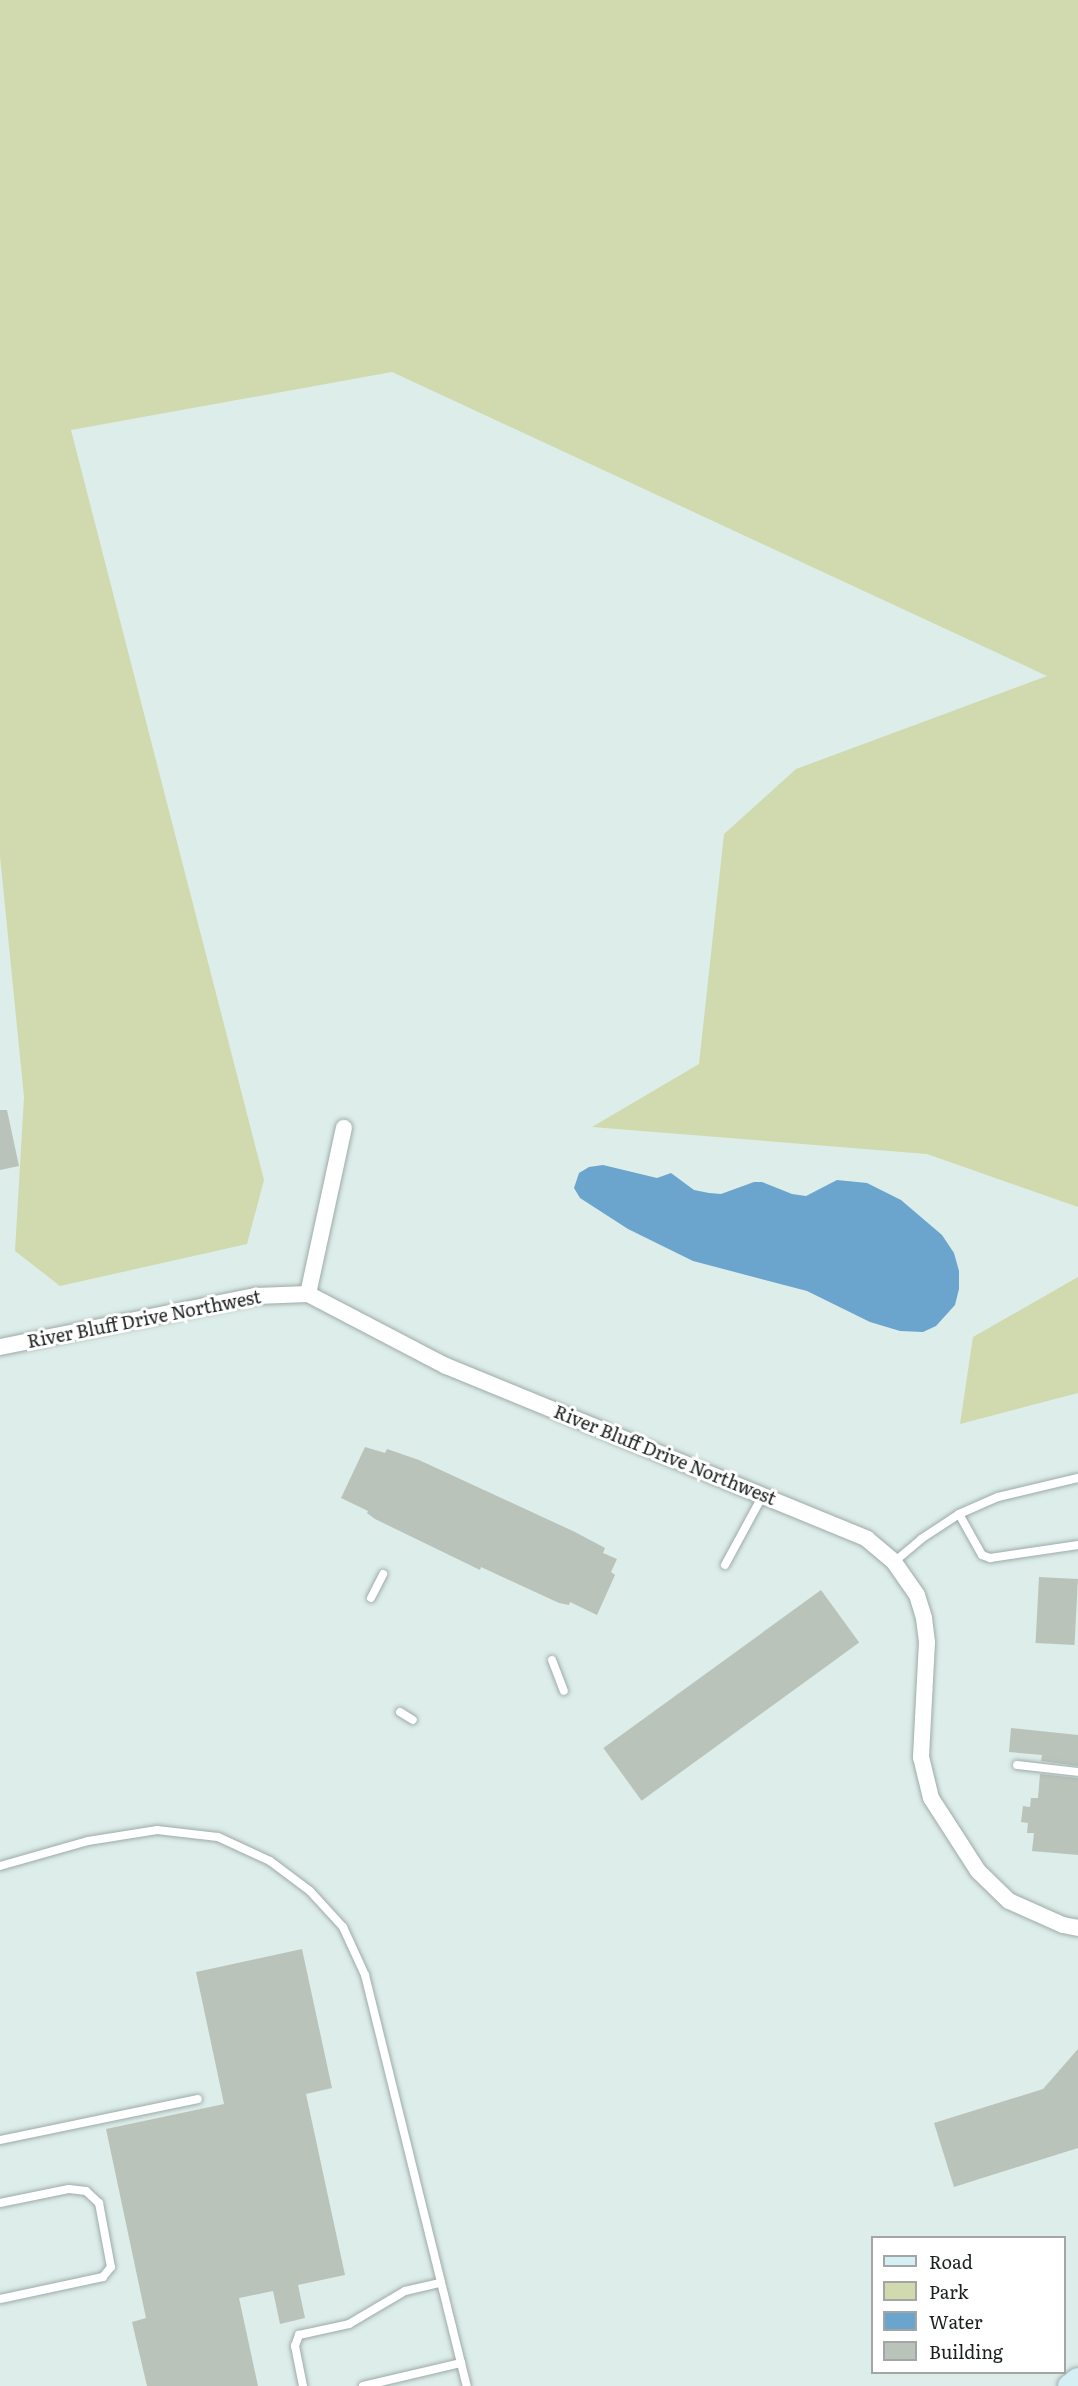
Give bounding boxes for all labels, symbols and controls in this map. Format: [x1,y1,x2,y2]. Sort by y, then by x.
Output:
street label: River Bluff Drive Northwest [25,1286,263,1352]
street label: River Bluff Drive Northwest [551,1401,779,1509]
legend [871,2236,1066,2374]
text: Road [929,2248,973,2275]
text: Park [929,2278,968,2305]
text: Water [929,2308,982,2335]
text: Building [929,2338,1003,2365]

